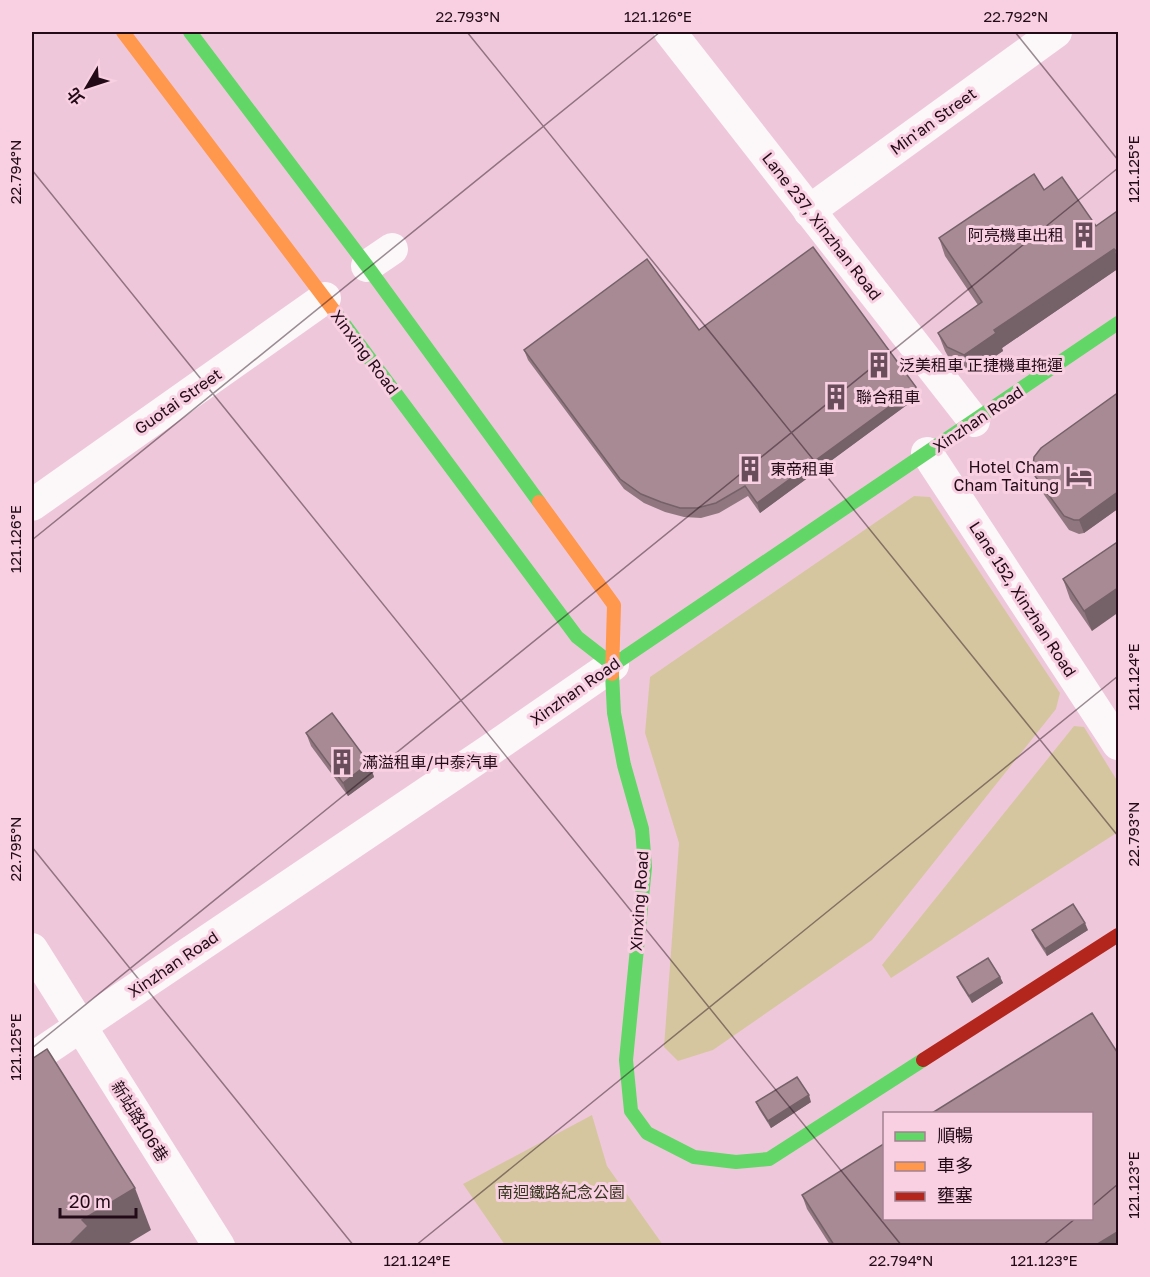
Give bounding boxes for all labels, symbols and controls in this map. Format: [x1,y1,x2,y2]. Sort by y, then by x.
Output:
text: 22.793°N [436,7,500,25]
text: 121.126°E [624,7,692,25]
text: 22.792°N [984,7,1048,25]
north arrow [57,57,117,117]
street label: Min'an Street [886,83,980,159]
text: 北 [63,84,88,109]
text: 121.125°E [1124,135,1142,203]
text: 22.794°N [6,140,24,204]
street label: Lane 237, Xinzhan Road [758,148,886,304]
building icon: 阿亮機車出租 [1069,220,1099,250]
place label: 阿亮機車出租 [968,225,1064,245]
street label: Xinxing Road [327,306,403,398]
building icon: 泛美租車 正捷機車拖運 [864,350,894,380]
place label: 泛美租車 正捷機車拖運 [899,355,1063,375]
street label: Guotai Street [131,364,225,438]
street label: Xinzhan Road [929,381,1027,457]
building icon: 聯合租車 [821,382,851,412]
place label: 聯合租車 [856,387,920,407]
building icon: 東帝租車 [735,454,765,484]
place label: Hotel Cham Cham Taitung [954,457,1059,495]
place label: 東帝租車 [770,459,834,479]
hotel icon: Hotel Cham Cham Taitung [1064,461,1094,491]
text: 121.126°E [6,505,24,573]
street label: Lane 152, Xinzhan Road [965,518,1081,680]
text: 121.124°E [1124,643,1142,711]
street label: Xinzhan Road [526,653,624,729]
building icon: 滿溢租車/中泰汽車 [327,747,357,777]
place label: 滿溢租車/中泰汽車 [362,752,498,772]
text: 22.793°N [1124,802,1142,866]
text: 22.795°N [6,817,24,881]
street label: Xinxing Road [626,850,652,952]
street label: Xinzhan Road [124,926,222,1002]
text: 121.125°E [6,1013,24,1081]
street label: 新站路106巷 [107,1077,173,1165]
legend [883,1112,1093,1220]
text: 順暢 [937,1124,973,1146]
text: 121.123°E [1124,1151,1142,1219]
text: 車多 [937,1154,973,1176]
scale bar [60,1181,136,1219]
park label: 南迴鐵路紀念公園 [497,1182,625,1202]
text: 壅塞 [937,1184,973,1206]
text: 20 m [69,1190,111,1212]
text: 121.124°E [383,1251,451,1269]
text: 22.794°N [869,1251,933,1269]
text: 121.123°E [1010,1251,1078,1269]

